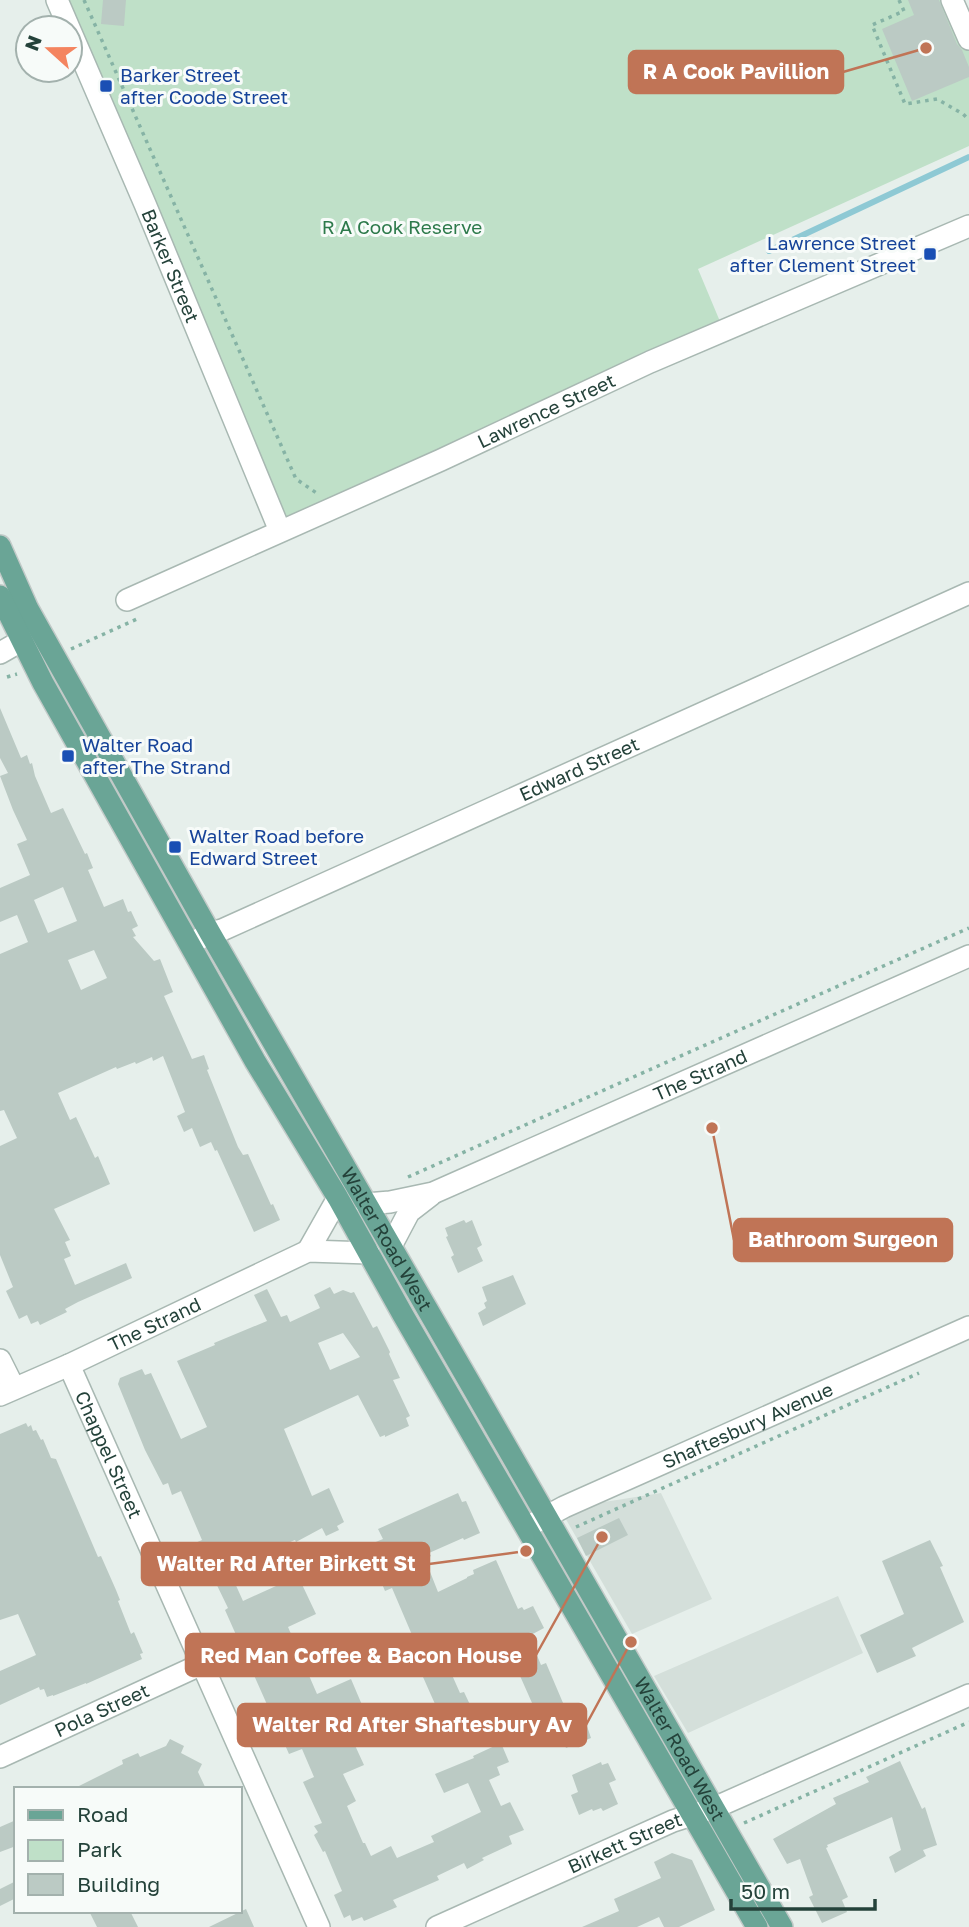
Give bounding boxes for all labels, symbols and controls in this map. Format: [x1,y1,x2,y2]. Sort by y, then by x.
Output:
north arrow [14,14,84,84]
text: N [19,32,46,54]
callout: R A Cook Pavillion [629,51,843,93]
text: R A Cook Pavillion [643,58,829,84]
place label: Barker Street after Coode Street [120,63,288,108]
marker: Barker Street after Coode Street [98,78,114,94]
street label: Barker Street [137,205,205,326]
park label: R A Cook Reserve [322,215,482,238]
place label: Lawrence Street after Clement Street [730,231,916,276]
marker: Lawrence Street after Clement Street [922,246,938,262]
street label: Lawrence Street [473,368,619,452]
street label: Edward Street [515,731,642,805]
place label: Walter Road after The Strand [82,733,231,778]
marker: Walter Road after The Strand [60,748,76,764]
place label: Walter Road before Edward Street [189,824,364,869]
marker: Walter Road before Edward Street [167,839,183,855]
street label: The Strand [649,1044,750,1105]
street label: Walter Road West [337,1163,438,1315]
callout: Bathroom Surgeon [734,1219,952,1261]
text: Bathroom Surgeon [748,1226,938,1252]
street label: The Strand [104,1292,204,1356]
street label: Shaftesbury Avenue [659,1377,836,1473]
street label: Chappel Street [71,1387,148,1522]
callout: Walter Rd After Birkett St [142,1543,429,1585]
text: Walter Rd After Birkett St [156,1550,416,1576]
callout: Red Man Coffee & Bacon House [186,1634,536,1676]
text: Red Man Coffee & Bacon House [200,1642,522,1668]
street label: Walter Road West [630,1672,731,1825]
street label: Pola Street [51,1678,152,1741]
callout: Walter Rd After Shaftesbury Av [238,1704,586,1746]
text: Walter Rd After Shaftesbury Av [252,1711,573,1737]
legend [14,1787,242,1913]
text: Road [77,1801,128,1827]
street label: Birkett Street [564,1807,685,1878]
text: Park [77,1836,123,1862]
scale bar [731,1868,874,1912]
text: Building [77,1871,160,1897]
text: 50 m [741,1878,790,1904]

